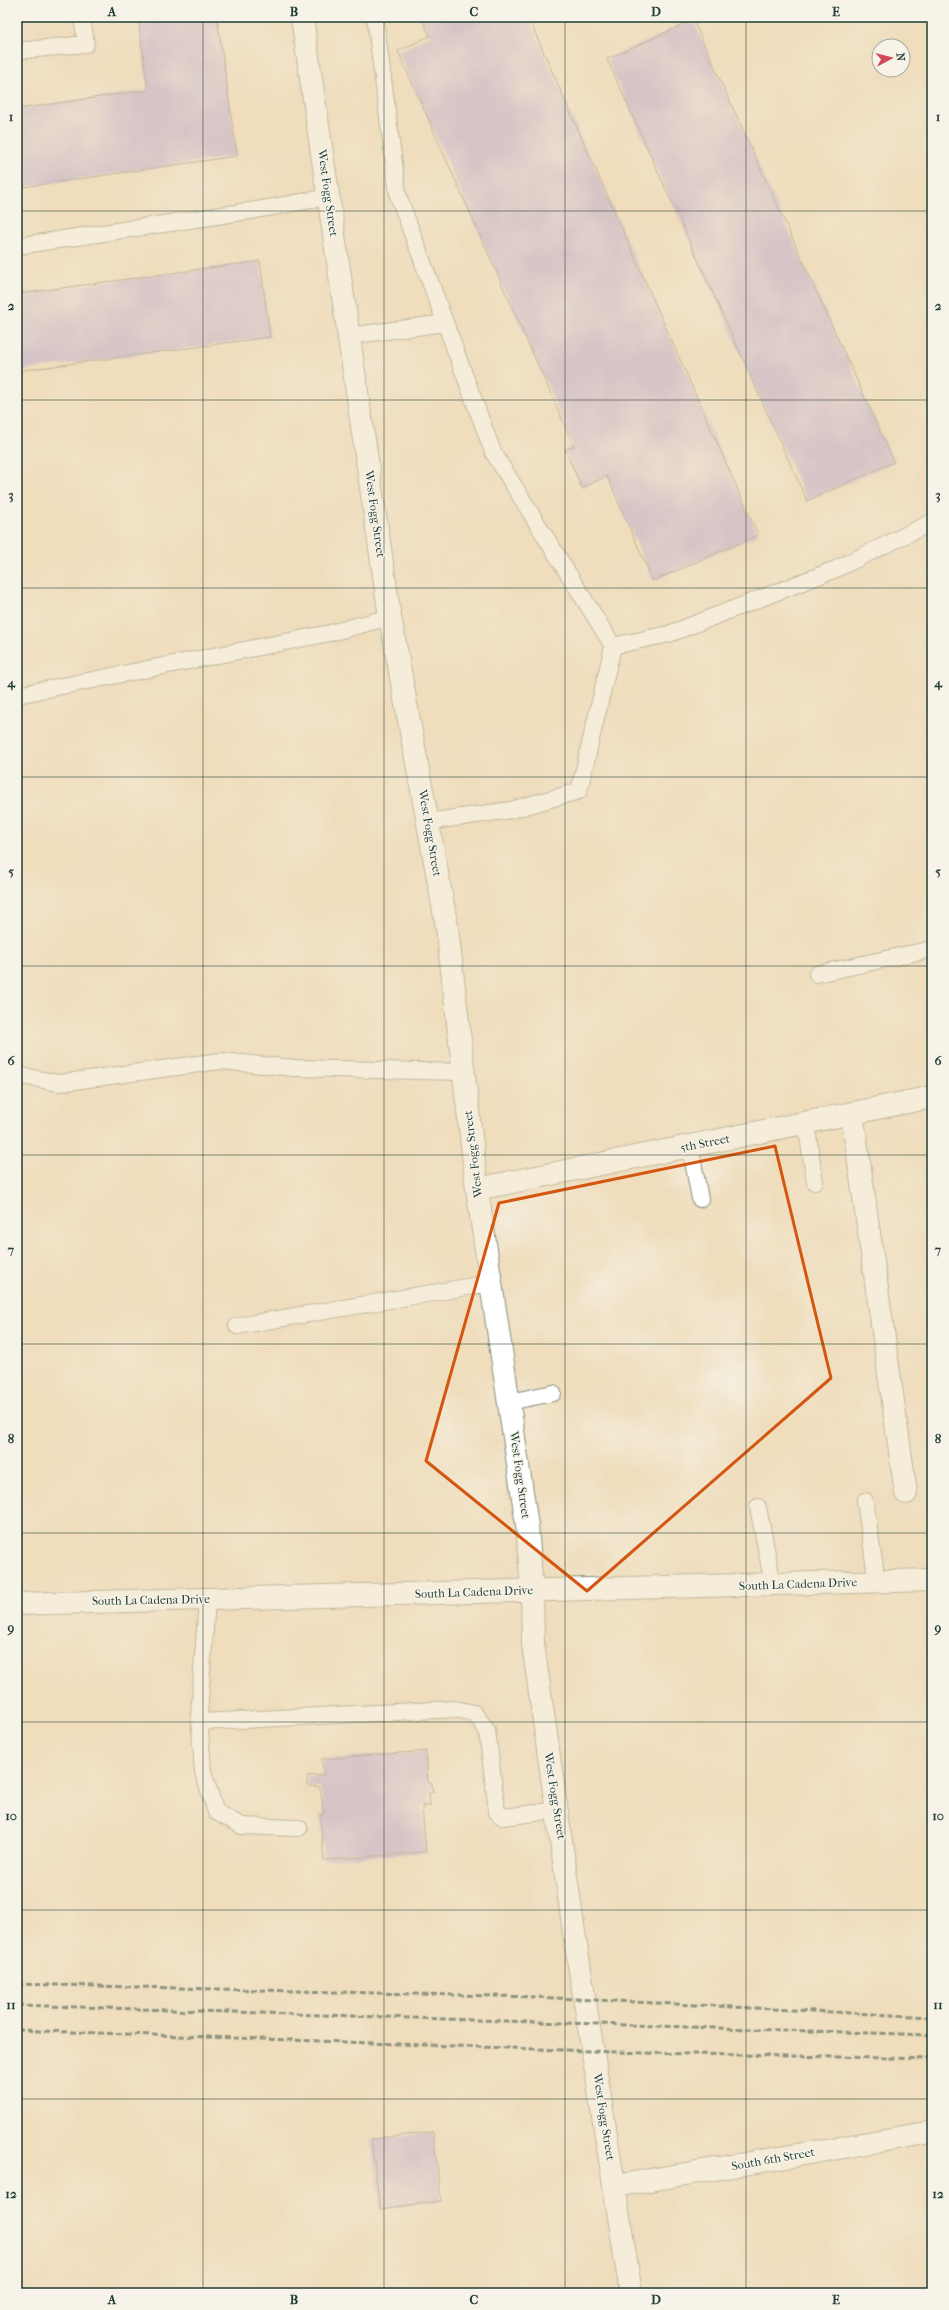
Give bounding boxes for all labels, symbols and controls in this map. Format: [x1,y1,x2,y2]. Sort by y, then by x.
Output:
text: A [107,4,117,19]
text: B [290,4,299,19]
text: C [470,4,479,19]
text: D [651,4,661,19]
text: E [832,4,840,19]
north arrow [871,38,911,78]
text: N [893,52,907,62]
text: 1 [9,109,14,124]
text: 1 [936,109,941,124]
street label: West Fogg Street [315,148,341,238]
text: 2 [8,298,15,313]
text: 2 [935,298,942,313]
street label: West Fogg Street [362,469,388,559]
text: 3 [8,487,14,503]
text: 3 [935,487,941,503]
text: 4 [6,675,16,691]
text: 4 [933,675,943,691]
street label: West Fogg Street [415,788,445,878]
text: 5 [8,864,14,879]
text: 5 [935,864,941,879]
text: 6 [7,1053,15,1068]
text: 6 [934,1053,942,1068]
street label: West Fogg Street [461,1109,485,1199]
street label: 5th Street [679,1131,732,1155]
text: 7 [7,1242,15,1257]
text: 7 [934,1242,942,1257]
street label: West Fogg Street [507,1430,533,1520]
text: 8 [8,1431,15,1446]
text: 8 [935,1431,942,1446]
street label: South La Cadena Drive [739,1575,857,1593]
street label: South La Cadena Drive [415,1583,533,1601]
street label: South La Cadena Drive [92,1592,210,1608]
text: 9 [7,1620,15,1636]
text: 9 [934,1620,942,1636]
street label: West Fogg Street [541,1751,569,1841]
text: 10 [5,1808,17,1823]
text: 10 [932,1808,944,1823]
text: 11 [6,1997,16,2012]
text: 11 [933,1997,943,2012]
street label: West Fogg Street [590,2072,618,2162]
street label: South 6th Street [730,2145,816,2173]
text: 12 [5,2186,17,2201]
text: 12 [932,2186,944,2201]
text: A [107,2292,117,2307]
text: B [290,2292,299,2307]
text: C [470,2292,479,2307]
text: D [651,2292,661,2307]
text: E [832,2292,840,2307]

